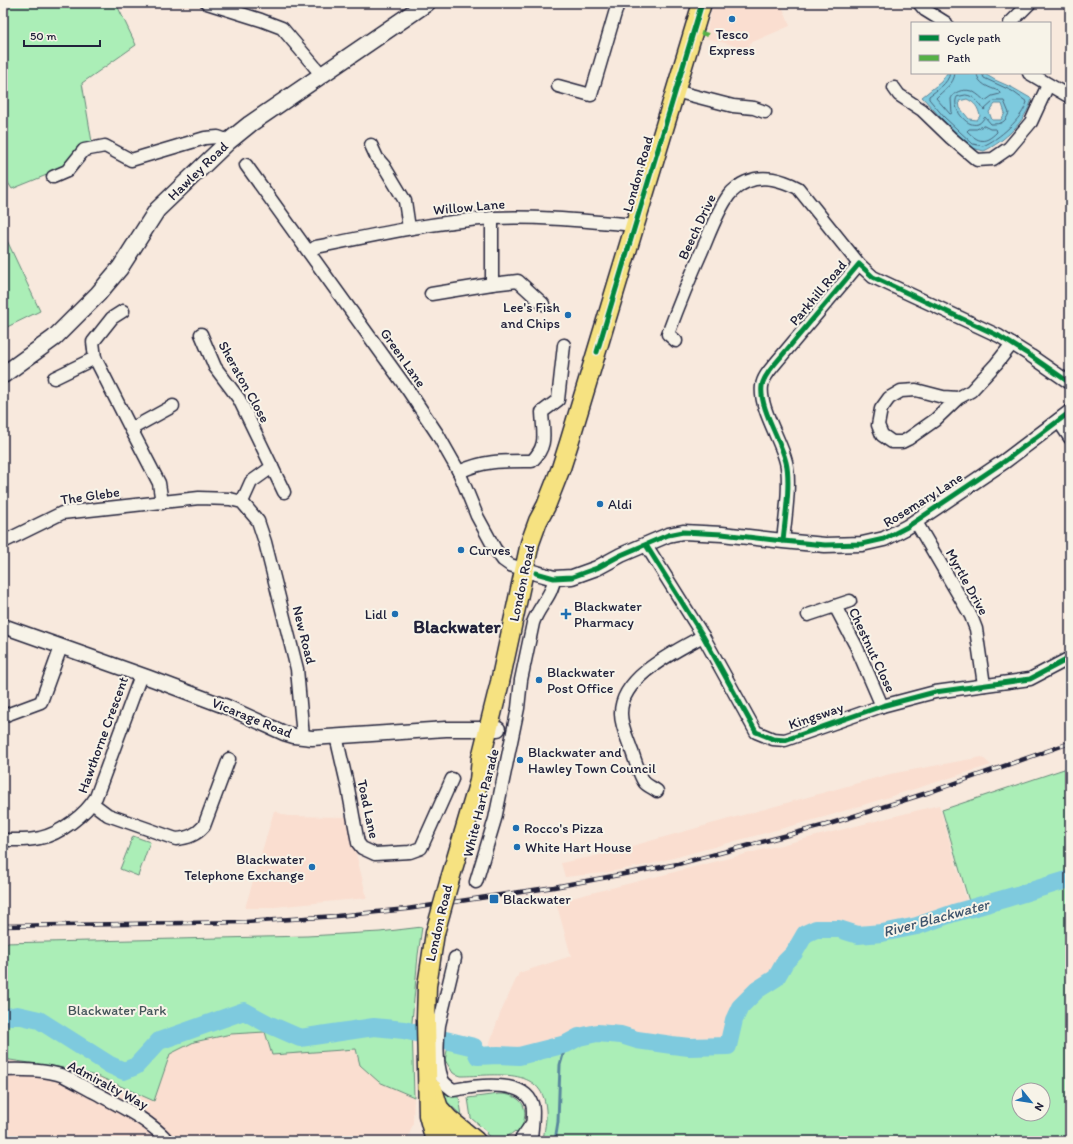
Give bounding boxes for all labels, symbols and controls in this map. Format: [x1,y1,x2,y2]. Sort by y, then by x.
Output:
marker: Tesco Express [727,14,737,24]
scale bar [24,22,100,48]
legend [911,22,1051,74]
place label: Tesco Express [709,26,755,59]
text: 50 m [30,29,56,43]
text: Cycle path [947,31,1001,45]
text: Path [947,51,970,65]
street label: London Road [619,134,657,214]
street label: Hawley Road [164,138,232,204]
street label: Beech Drive [674,191,720,262]
street label: Willow Lane [432,195,506,219]
street label: Parkhill Road [786,257,851,329]
place label: Lee's Fish and Chips [500,299,561,332]
marker: Lee's Fish and Chips [563,310,573,320]
street label: Green Lane [376,325,430,391]
street label: Sheraton Close [215,338,274,426]
street label: Rosemary Lane [880,469,966,531]
street label: The Glebe [59,483,121,509]
place label: Aldi [608,496,632,513]
marker: Aldi [595,499,605,509]
place label: Curves [469,542,511,559]
street label: London Road [506,543,539,623]
marker: Curves [456,545,466,555]
street label: Myrtle Drive [942,546,992,618]
place label: Blackwater Pharmacy [574,598,642,631]
street label: New Road [289,604,320,666]
street label: Chestnut Close [845,605,899,695]
place label: Lidl [365,606,387,623]
marker: Lidl [390,609,400,619]
marker: Blackwater Pharmacy [561,609,571,619]
district label: Blackwater [413,616,501,638]
place label: Blackwater Post Office [547,664,615,697]
street label: Hawthorne Crescent [74,674,132,796]
marker: Blackwater Post Office [534,675,544,685]
street label: Vicarage Road [209,694,295,742]
street label: Kingsway [786,699,846,733]
place label: Blackwater and Hawley Town Council [528,744,656,777]
street label: White Hart Parade [459,747,503,859]
marker: Blackwater and Hawley Town Council [515,755,525,765]
street label: Toad Lane [353,778,383,840]
place label: Rocco's Pizza [524,820,604,837]
marker: Rocco's Pizza [511,823,521,833]
place label: White Hart House [525,839,632,856]
marker: White Hart House [512,842,522,852]
place label: Blackwater Telephone Exchange [184,851,304,884]
marker: Blackwater Telephone Exchange [307,862,317,872]
street label: London Road [422,883,456,963]
place label: Blackwater [503,891,571,908]
marker: Blackwater [488,893,500,905]
water label: River Blackwater [881,895,993,941]
park label: Blackwater Park [68,1002,166,1019]
street label: Admiralty Way [65,1057,152,1114]
north arrow [1011,1082,1051,1122]
text: N [1032,1100,1047,1113]

